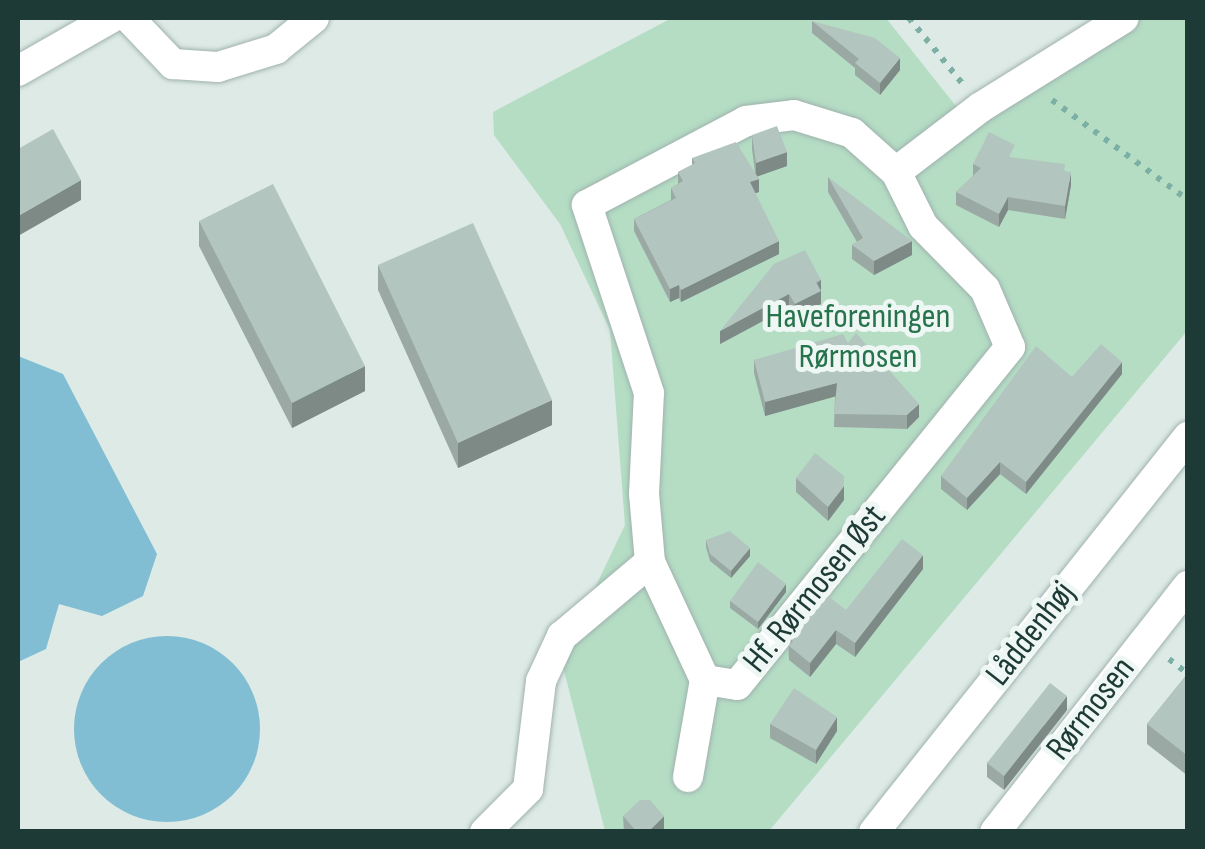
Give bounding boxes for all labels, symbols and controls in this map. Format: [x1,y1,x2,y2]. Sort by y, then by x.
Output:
park label: Haveforeningen Rørmosen [765,296,951,378]
street label: Hf. Rørmosen Øst [735,497,895,681]
street label: Låddenhøj [977,574,1085,694]
street label: Rørmosen [1038,649,1144,769]

